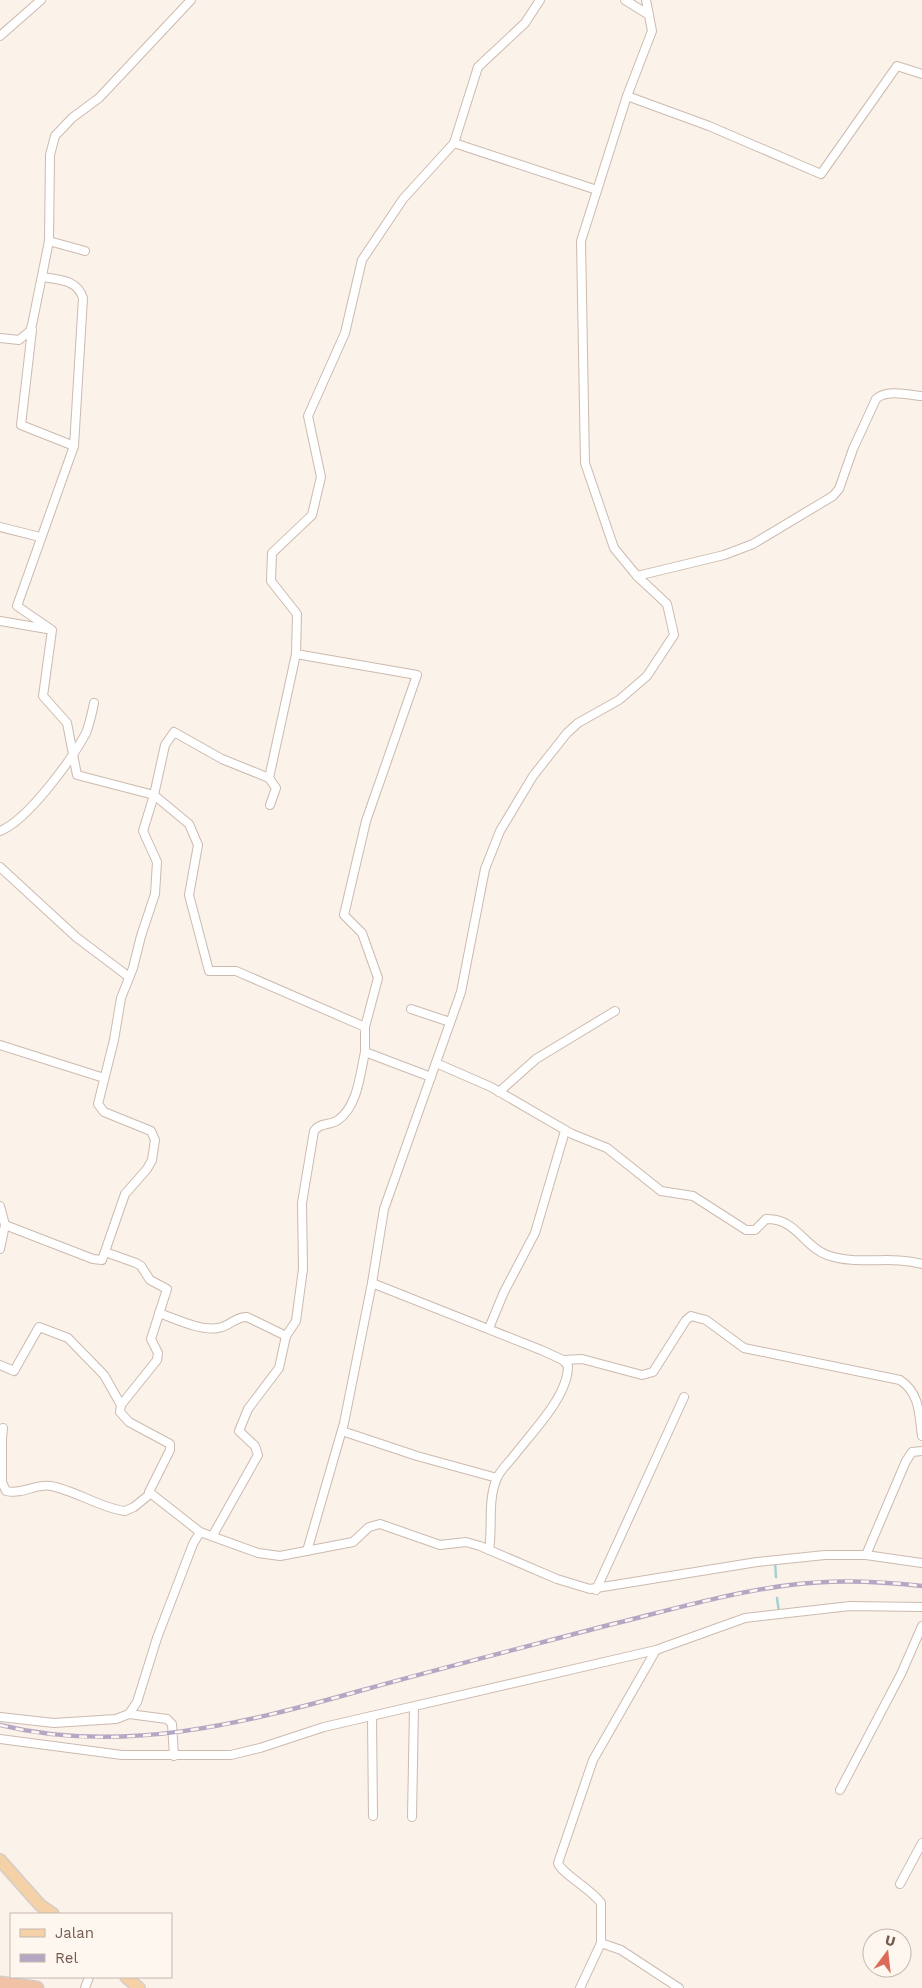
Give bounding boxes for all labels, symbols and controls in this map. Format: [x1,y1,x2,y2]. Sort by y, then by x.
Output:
legend [10,1913,172,1978]
text: Jalan [55,1924,94,1942]
north arrow [862,1928,912,1978]
text: U [883,1931,897,1949]
text: Rel [55,1949,78,1967]

